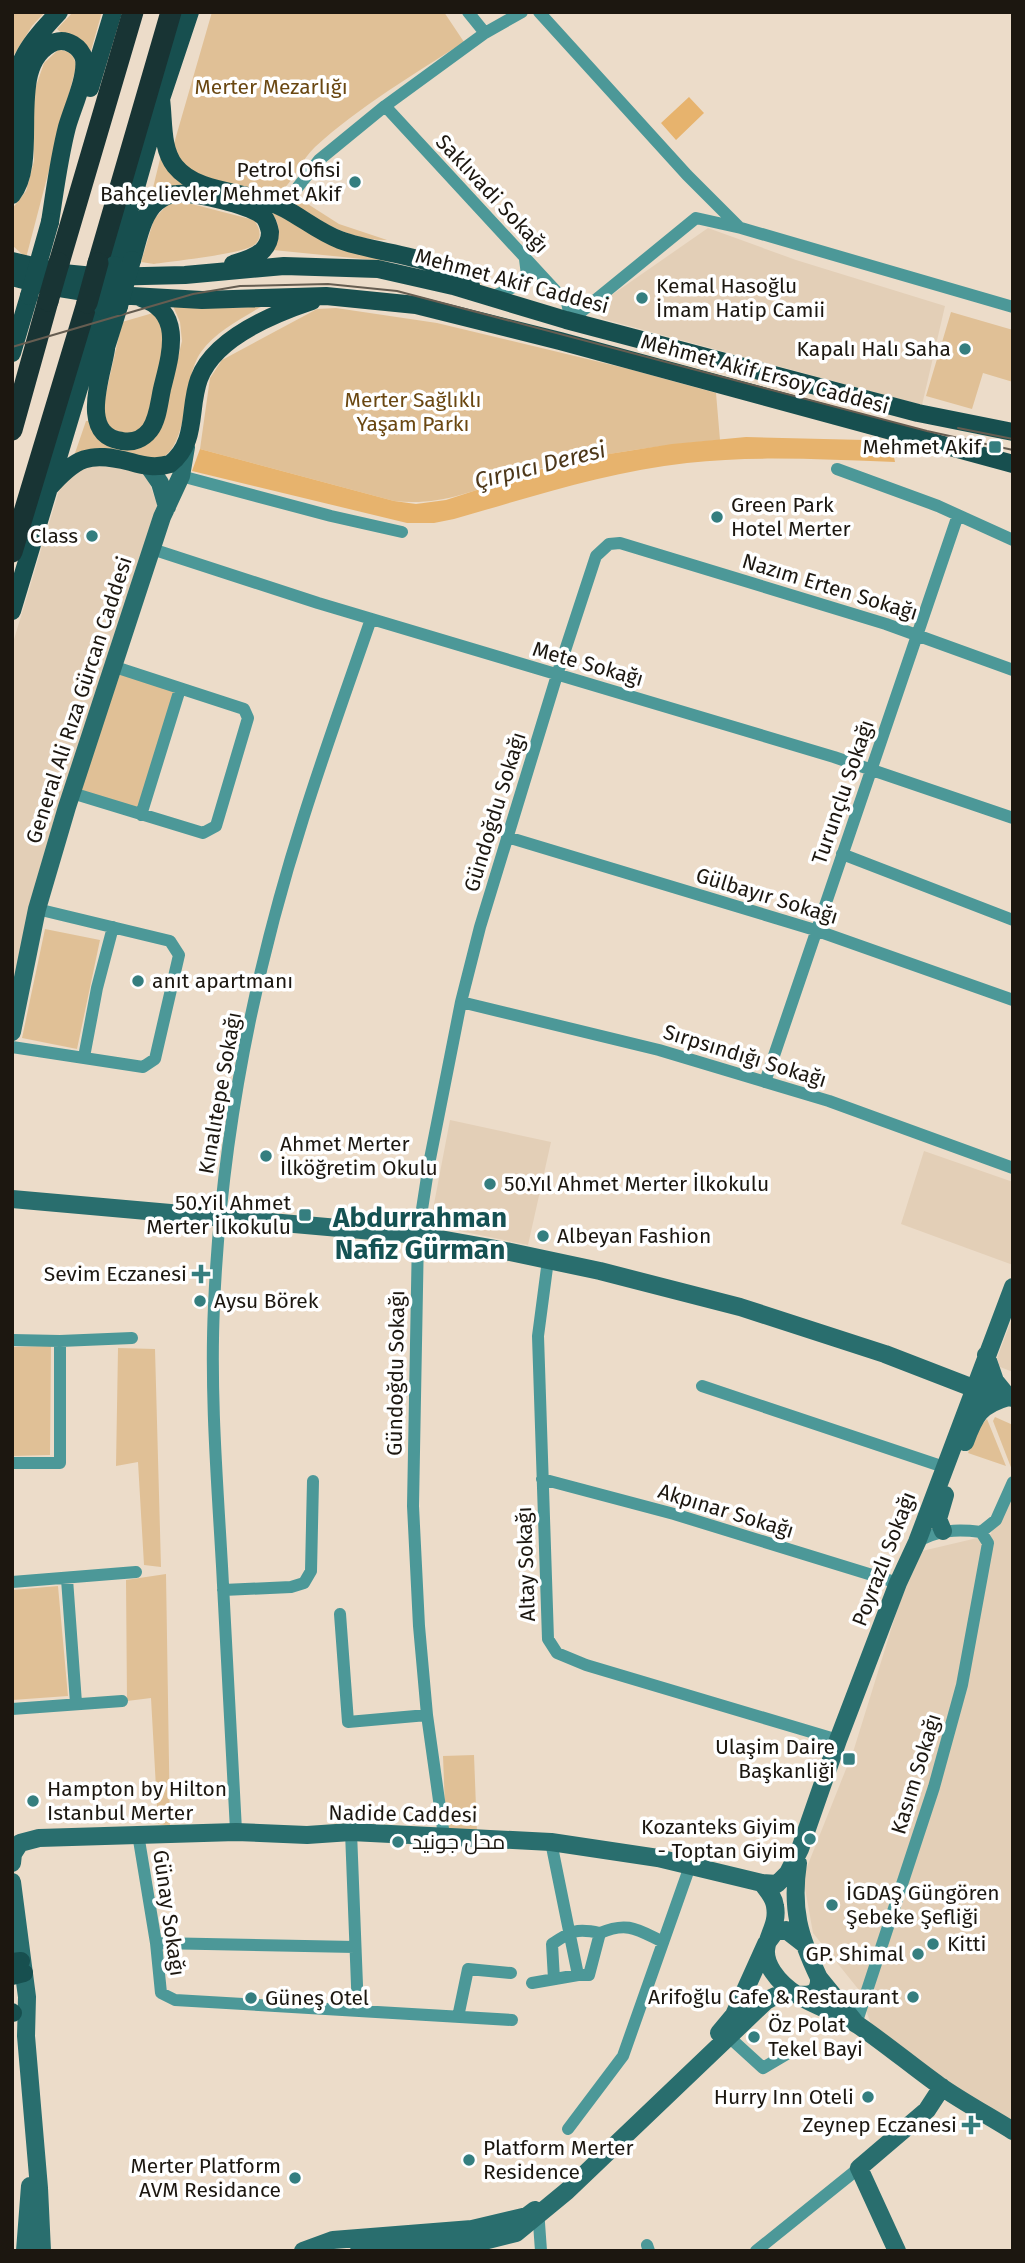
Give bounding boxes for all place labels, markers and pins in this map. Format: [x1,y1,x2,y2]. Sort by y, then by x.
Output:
place label: Petrol Ofisi Bahçelievler Mehmet Akif [100,157,343,207]
marker: Petrol Ofisi Bahçelievler Mehmet Akif [347,174,363,190]
place label: Kemal Hasoğlu İmam Hatip Camii [656,273,825,323]
marker: Kemal Hasoğlu İmam Hatip Camii [634,290,650,306]
place label: Kapalı Halı Saha [797,336,951,362]
marker: Kapalı Halı Saha [957,341,973,357]
place label: Mehmet Akif [863,434,983,460]
marker: Mehmet Akif [987,439,1003,455]
place label: Green Park Hotel Merter [731,492,851,542]
marker: Green Park Hotel Merter [709,509,725,525]
place label: Class [30,523,78,549]
marker: Class [84,528,100,544]
place label: anıt apartmanı [152,968,293,994]
marker: anıt apartmanı [130,973,146,989]
place label: Ahmet Merter İlköğretim Okulu [280,1131,438,1181]
marker: Ahmet Merter İlköğretim Okulu [258,1148,274,1164]
place label: 50.Yıl Ahmet Merter İlkokulu [504,1171,769,1197]
marker: 50.Yıl Ahmet Merter İlkokulu [482,1176,498,1192]
place label: 50.Yil Ahmet Merter İlkokulu [146,1190,291,1240]
marker: 50.Yil Ahmet Merter İlkokulu [297,1207,313,1223]
place label: Albeyan Fashion [557,1223,711,1249]
marker: Albeyan Fashion [535,1228,551,1244]
place label: Sevim Eczanesi [44,1261,187,1287]
marker: Sevim Eczanesi [193,1266,209,1282]
place label: Aysu Börek [214,1288,319,1314]
marker: Aysu Börek [192,1293,208,1309]
place label: Ulaşim Daire Başkanliği [715,1734,835,1784]
marker: Ulaşim Daire Başkanliği [841,1751,857,1767]
place label: Hampton by Hilton Istanbul Merter [47,1776,227,1826]
marker: Hampton by Hilton Istanbul Merter [25,1793,41,1809]
place label: Kozanteks Giyim - Toptan Giyim [641,1814,796,1864]
place label: محل جونيد [412,1829,505,1855]
marker: Kozanteks Giyim - Toptan Giyim [802,1831,818,1847]
marker: محل جونيد [390,1834,406,1850]
place label: İGDAŞ Güngören Şebeke Şefliği [846,1880,1000,1930]
marker: İGDAŞ Güngören Şebeke Şefliği [824,1897,840,1913]
place label: Kitti [947,1931,986,1957]
marker: Kitti [925,1936,941,1952]
place label: GP. Shimal [805,1941,904,1967]
marker: GP. Shimal [910,1946,926,1962]
place label: Arifoğlu Cafe & Restaurant [648,1984,899,2010]
place label: Güneş Otel [265,1985,369,2011]
marker: Arifoğlu Cafe & Restaurant [905,1989,921,2005]
marker: Güneş Otel [243,1990,259,2006]
place label: Öz Polat Tekel Bayi [768,2012,863,2062]
marker: Öz Polat Tekel Bayi [746,2029,762,2045]
place label: Hurry Inn Oteli [714,2084,854,2110]
marker: Hurry Inn Oteli [860,2089,876,2105]
place label: Zeynep Eczanesi [802,2112,957,2138]
marker: Zeynep Eczanesi [963,2117,979,2133]
place label: Platform Merter Residence [483,2135,634,2185]
marker: Platform Merter Residence [461,2152,477,2168]
place label: Merter Platform AVM Residance [130,2153,281,2203]
marker: Merter Platform AVM Residance [287,2170,303,2186]

